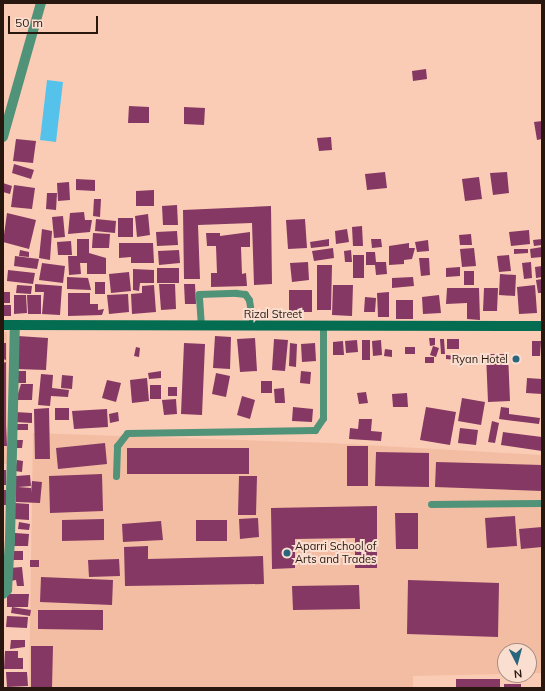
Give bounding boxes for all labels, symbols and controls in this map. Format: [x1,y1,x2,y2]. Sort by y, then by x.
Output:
scale bar [10,8,100,34]
text: 50 m [15,15,43,30]
street label: Rizal Street [244,307,302,321]
place label: Ryan Hotel [452,352,508,366]
marker: Ryan Hotel [511,354,521,364]
place label: Aparri School of Arts and Trades [295,540,376,566]
marker: Aparri School of Arts and Trades [282,548,292,558]
north arrow [497,643,537,683]
text: N [513,667,523,681]

